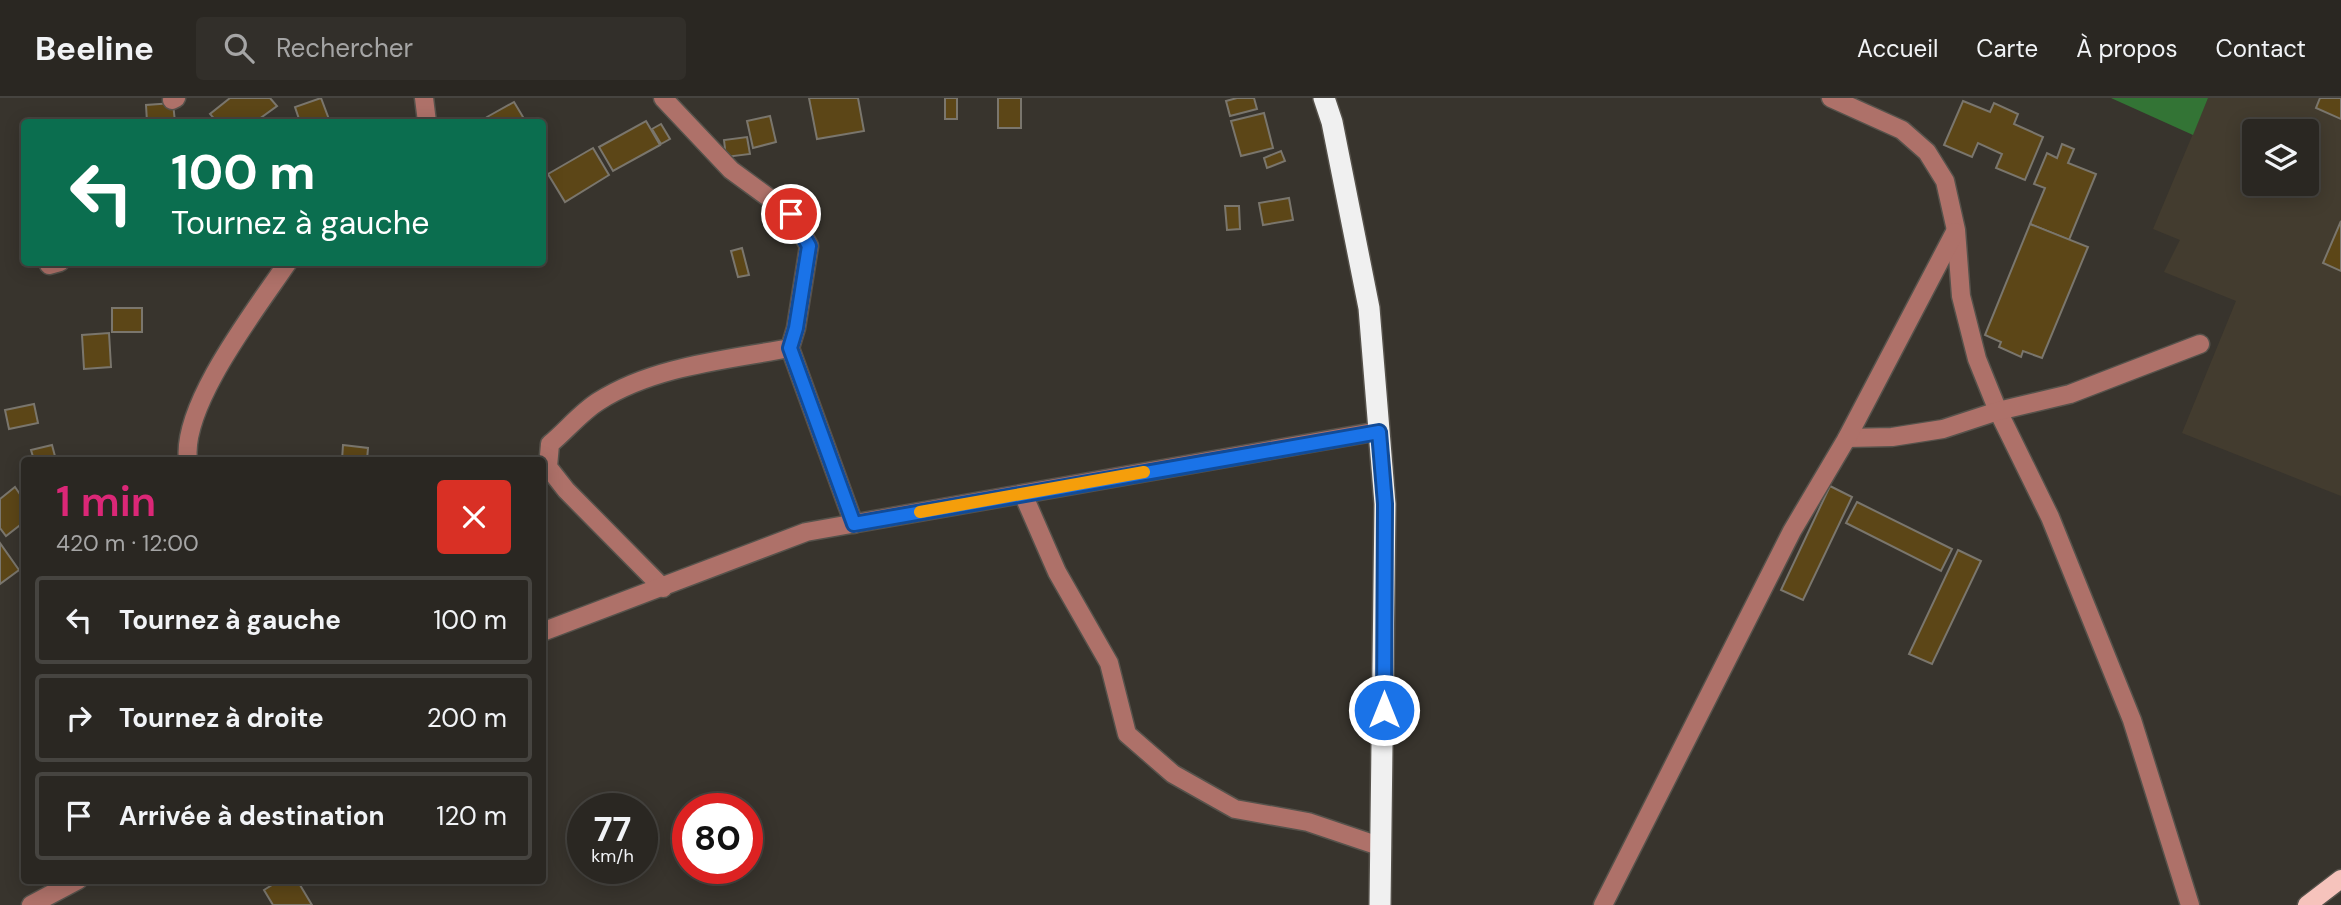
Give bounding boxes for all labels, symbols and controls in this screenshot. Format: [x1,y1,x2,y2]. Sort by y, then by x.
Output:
search box [196,17,686,80]
text: Beeline [35,27,154,70]
icon: search [220,29,258,67]
text: Rechercher [276,31,413,65]
text: Accueil [1857,33,1938,64]
text: Carte [1976,33,2038,64]
text: À propos [2076,33,2178,64]
text: Contact [2216,33,2306,64]
map controls [2242,119,2319,196]
button: layers [2242,119,2319,196]
text: 100 m [171,140,315,204]
icon: left [56,147,147,238]
pin [761,184,821,244]
icon: arrive [772,195,810,233]
text: Tournez à gauche [171,202,429,244]
text: 1 min [56,474,156,529]
button: close [437,480,511,554]
text: 420 m · 12:00 [56,528,199,558]
icon: left [60,601,98,639]
text: Tournez à gauche [119,603,341,637]
text: 100 m [433,603,507,637]
position arrow [1347,673,1421,747]
icon: right [60,699,98,737]
text: Tournez à droite [119,701,324,735]
text: 200 m [427,701,507,735]
speed limit sign: 80 [672,793,763,884]
icon: arrive [60,797,98,835]
text: Arrivée à destination [119,799,385,833]
text: 120 m [436,799,507,833]
text: 77 [594,806,631,852]
text: km/h [591,844,634,868]

